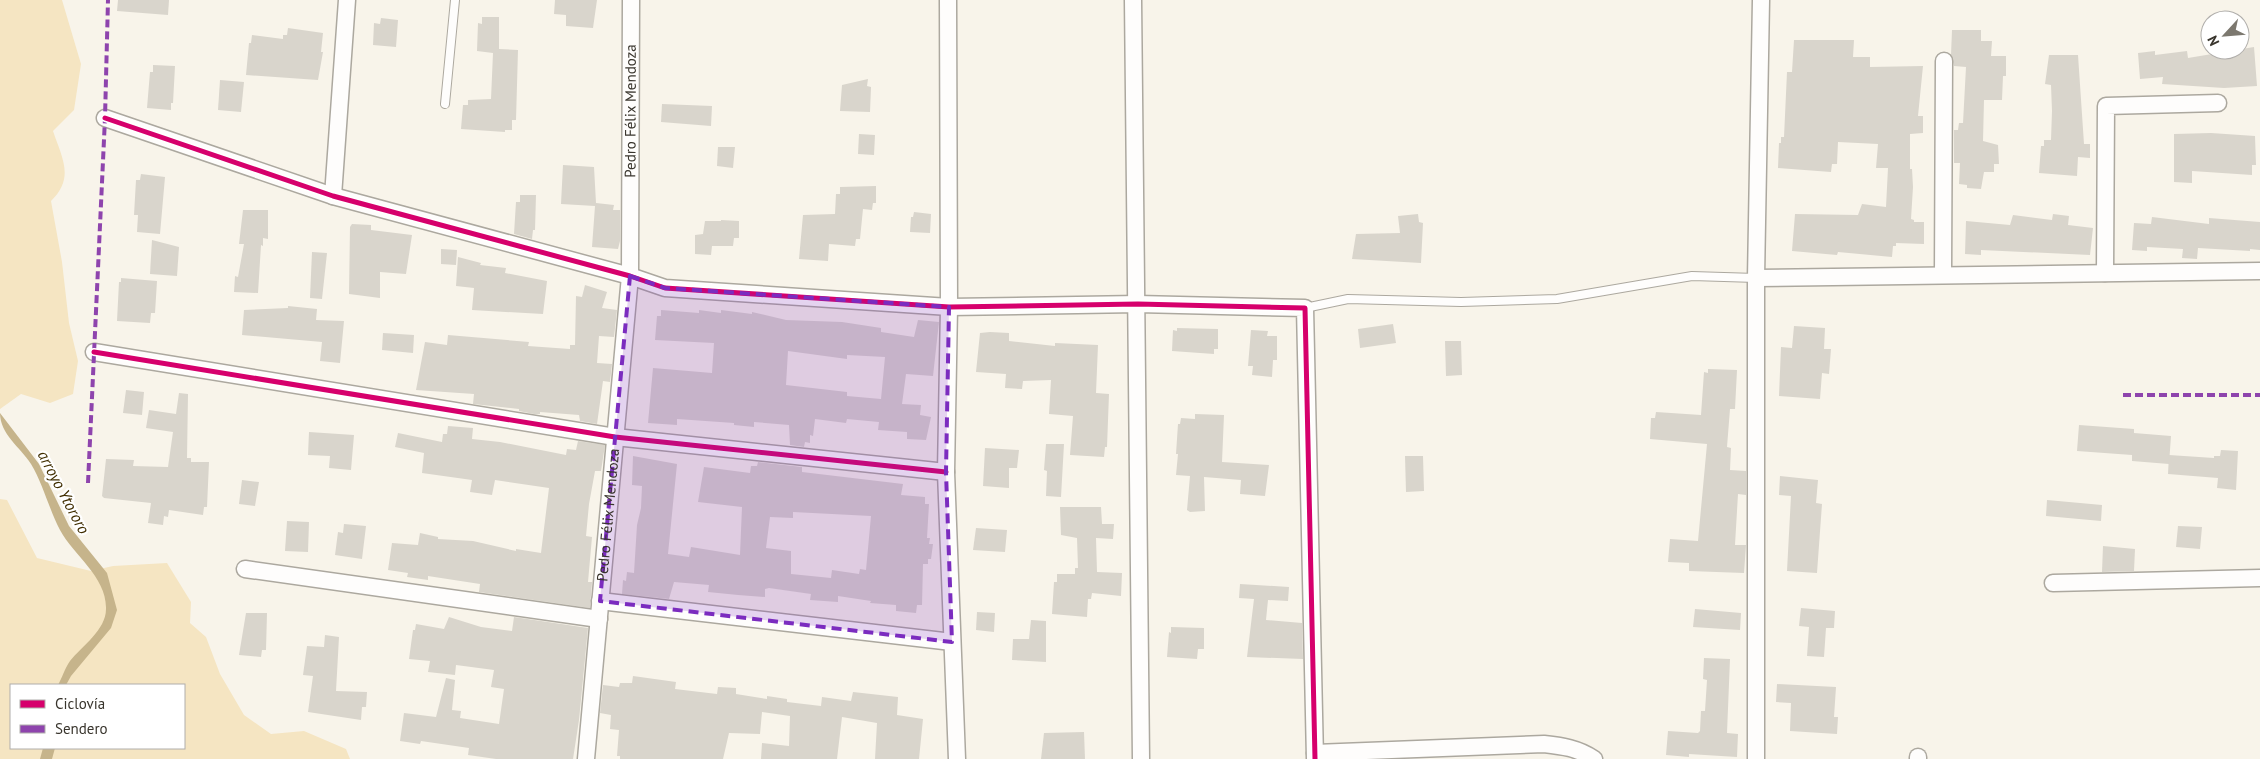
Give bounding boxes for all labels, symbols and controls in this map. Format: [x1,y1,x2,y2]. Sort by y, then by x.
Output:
north arrow [2200,10,2250,60]
text: N [2203,33,2223,49]
street label: Pedro Félix Mendoza [620,44,640,178]
water label: arroyo Ytororo [34,447,94,537]
street label: Pedro Félix Mendoza [592,448,623,582]
legend [10,684,185,749]
text: Ciclovía [55,694,105,713]
text: Sendero [55,719,108,738]

